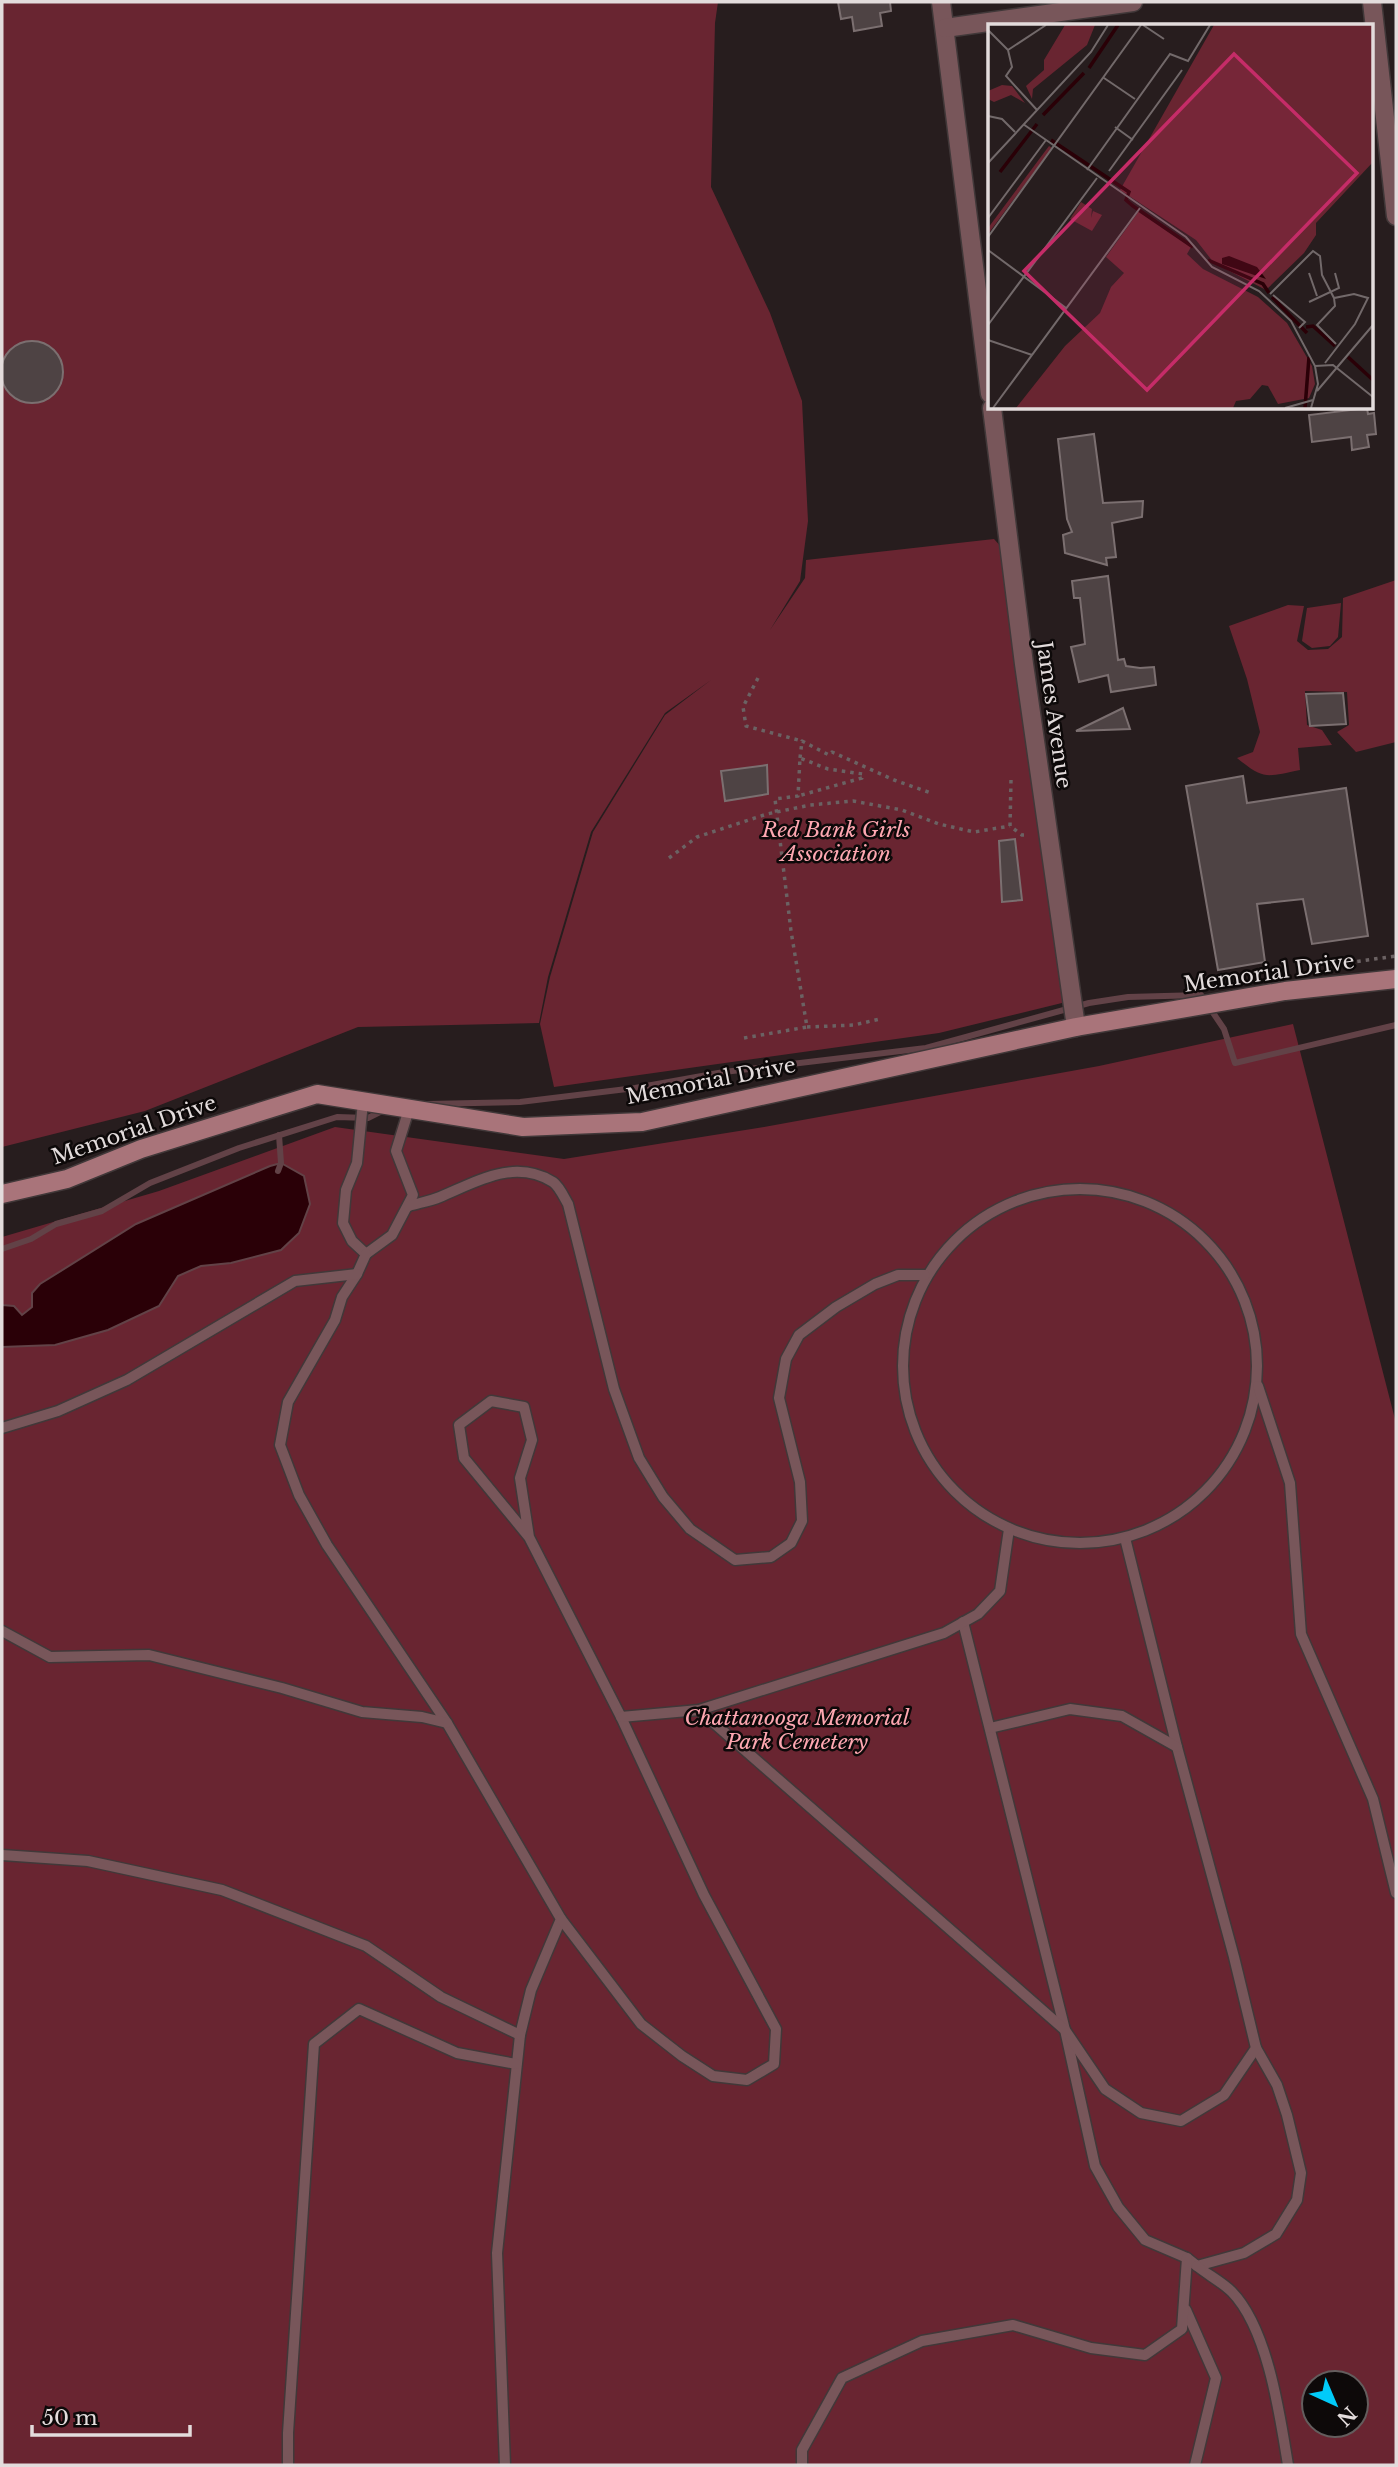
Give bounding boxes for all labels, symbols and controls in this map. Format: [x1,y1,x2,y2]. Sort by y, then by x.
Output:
inset map [988,24,1374,410]
street label: James Avenue [1030,637,1077,790]
park label: Red Bank Girls Association [761,817,910,867]
street label: Memorial Drive [1182,948,1356,998]
street label: Memorial Drive [624,1052,798,1110]
street label: Memorial Drive [48,1090,220,1170]
park label: Chattanooga Memorial Park Cemetery [684,1705,910,1755]
north arrow [1300,2369,1370,2439]
scale bar [32,2394,189,2438]
text: N [1332,2401,1361,2430]
text: 50 m [42,2405,98,2431]

